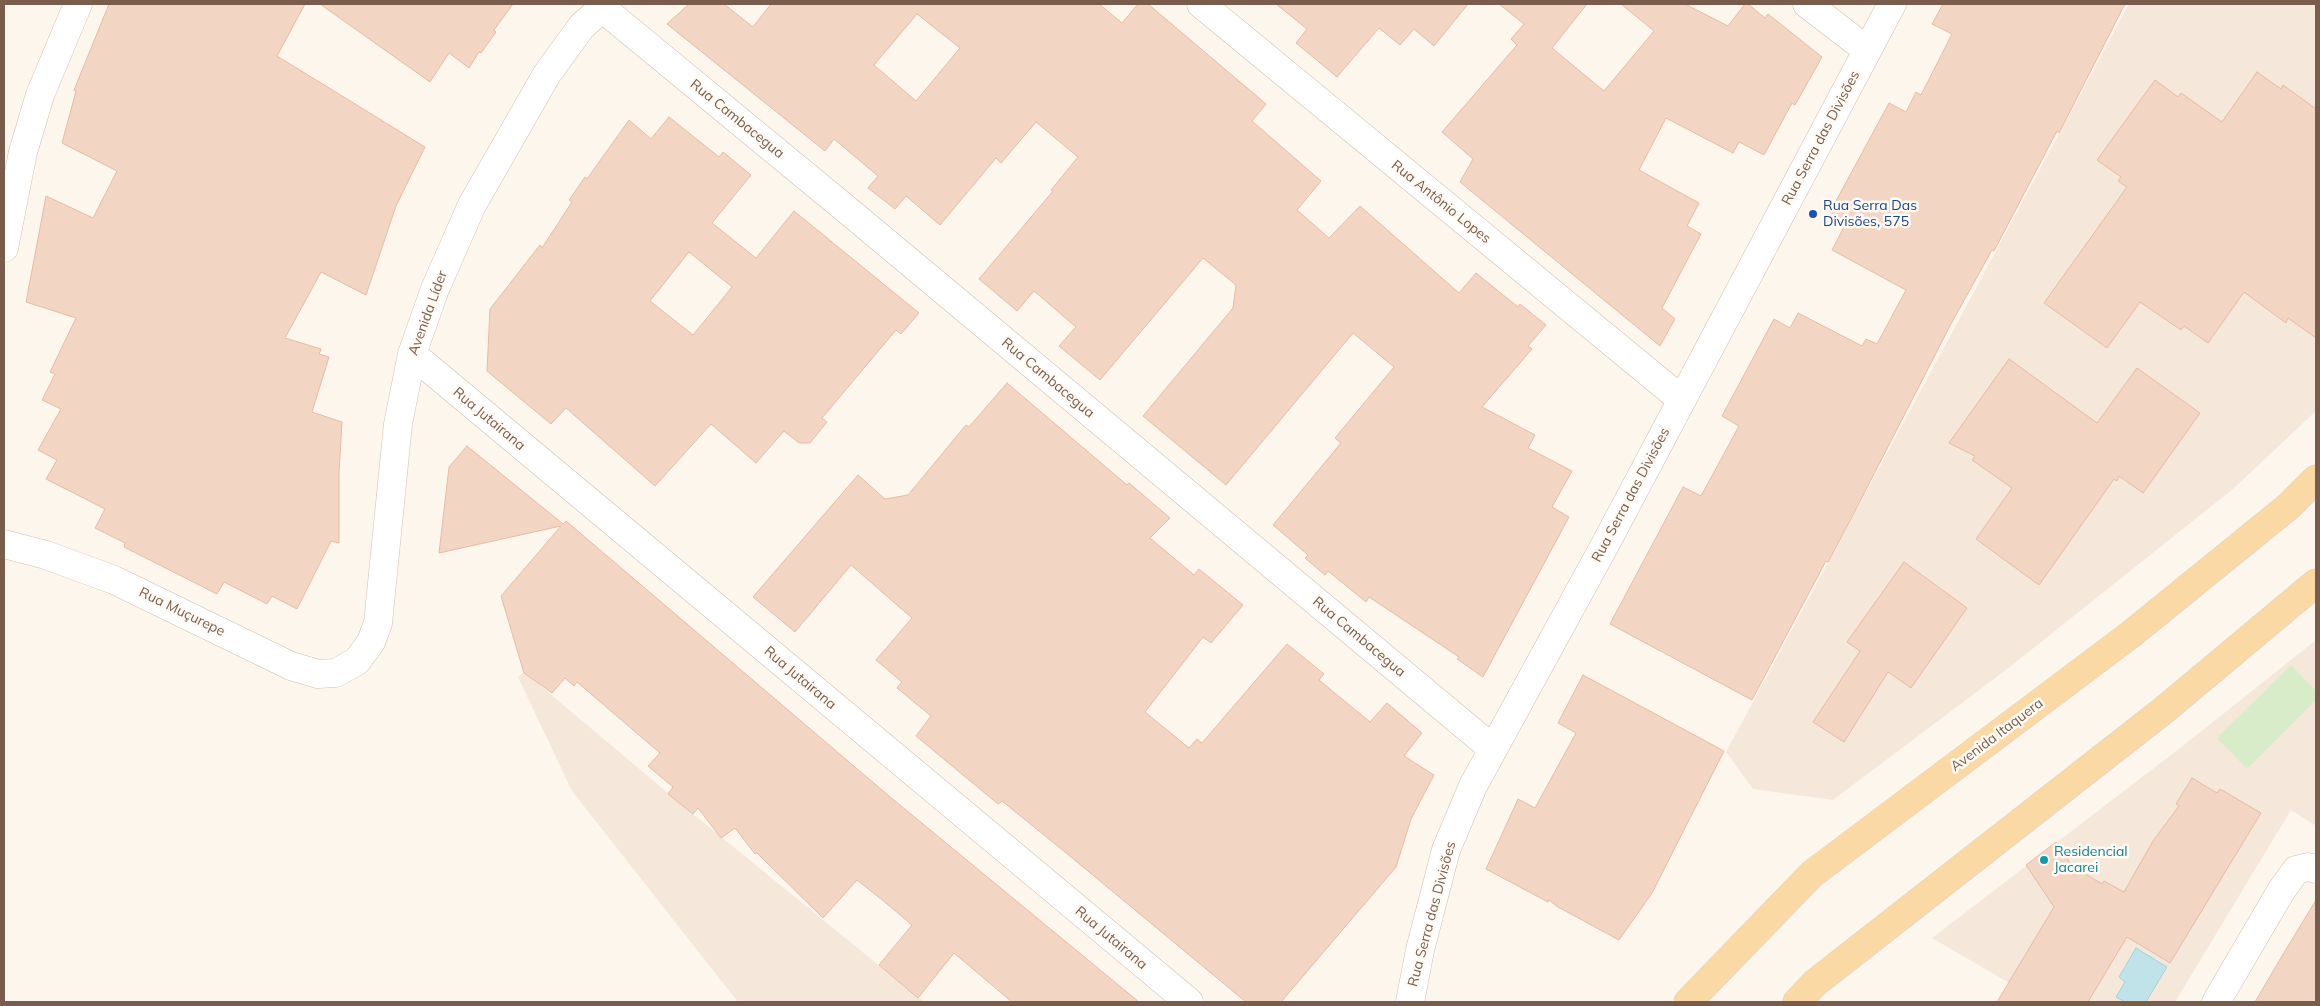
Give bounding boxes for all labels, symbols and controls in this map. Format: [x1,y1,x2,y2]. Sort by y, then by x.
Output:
street label: Rua Serra das Divisões [1778,68,1864,208]
street label: Rua Cambacegua [687,76,787,162]
street label: Rua Antônio Lopes [1388,157,1494,247]
place label: Rua Serra Das Divisões, 575 [1823,198,1917,230]
marker: Rua Serra Das Divisões, 575 [1807,208,1819,220]
street label: Avenida Líder [405,268,451,358]
street label: Rua Cambacegua [998,334,1098,422]
street label: Rua Jutairana [449,384,529,454]
street label: Rua Serra das Divisões [1588,425,1674,565]
street label: Rua Muçurepe [136,584,228,640]
street label: Rua Cambacegua [1309,593,1409,681]
street label: Rua Jutairana [760,643,840,713]
street label: Avenida Itaquera [1948,695,2046,775]
street label: Rua Serra das Divisões [1405,839,1459,989]
place label: Residencial Jacarei [2054,844,2128,876]
marker: Residencial Jacarei [2038,854,2050,866]
street label: Rua Jutairana [1071,903,1151,973]

